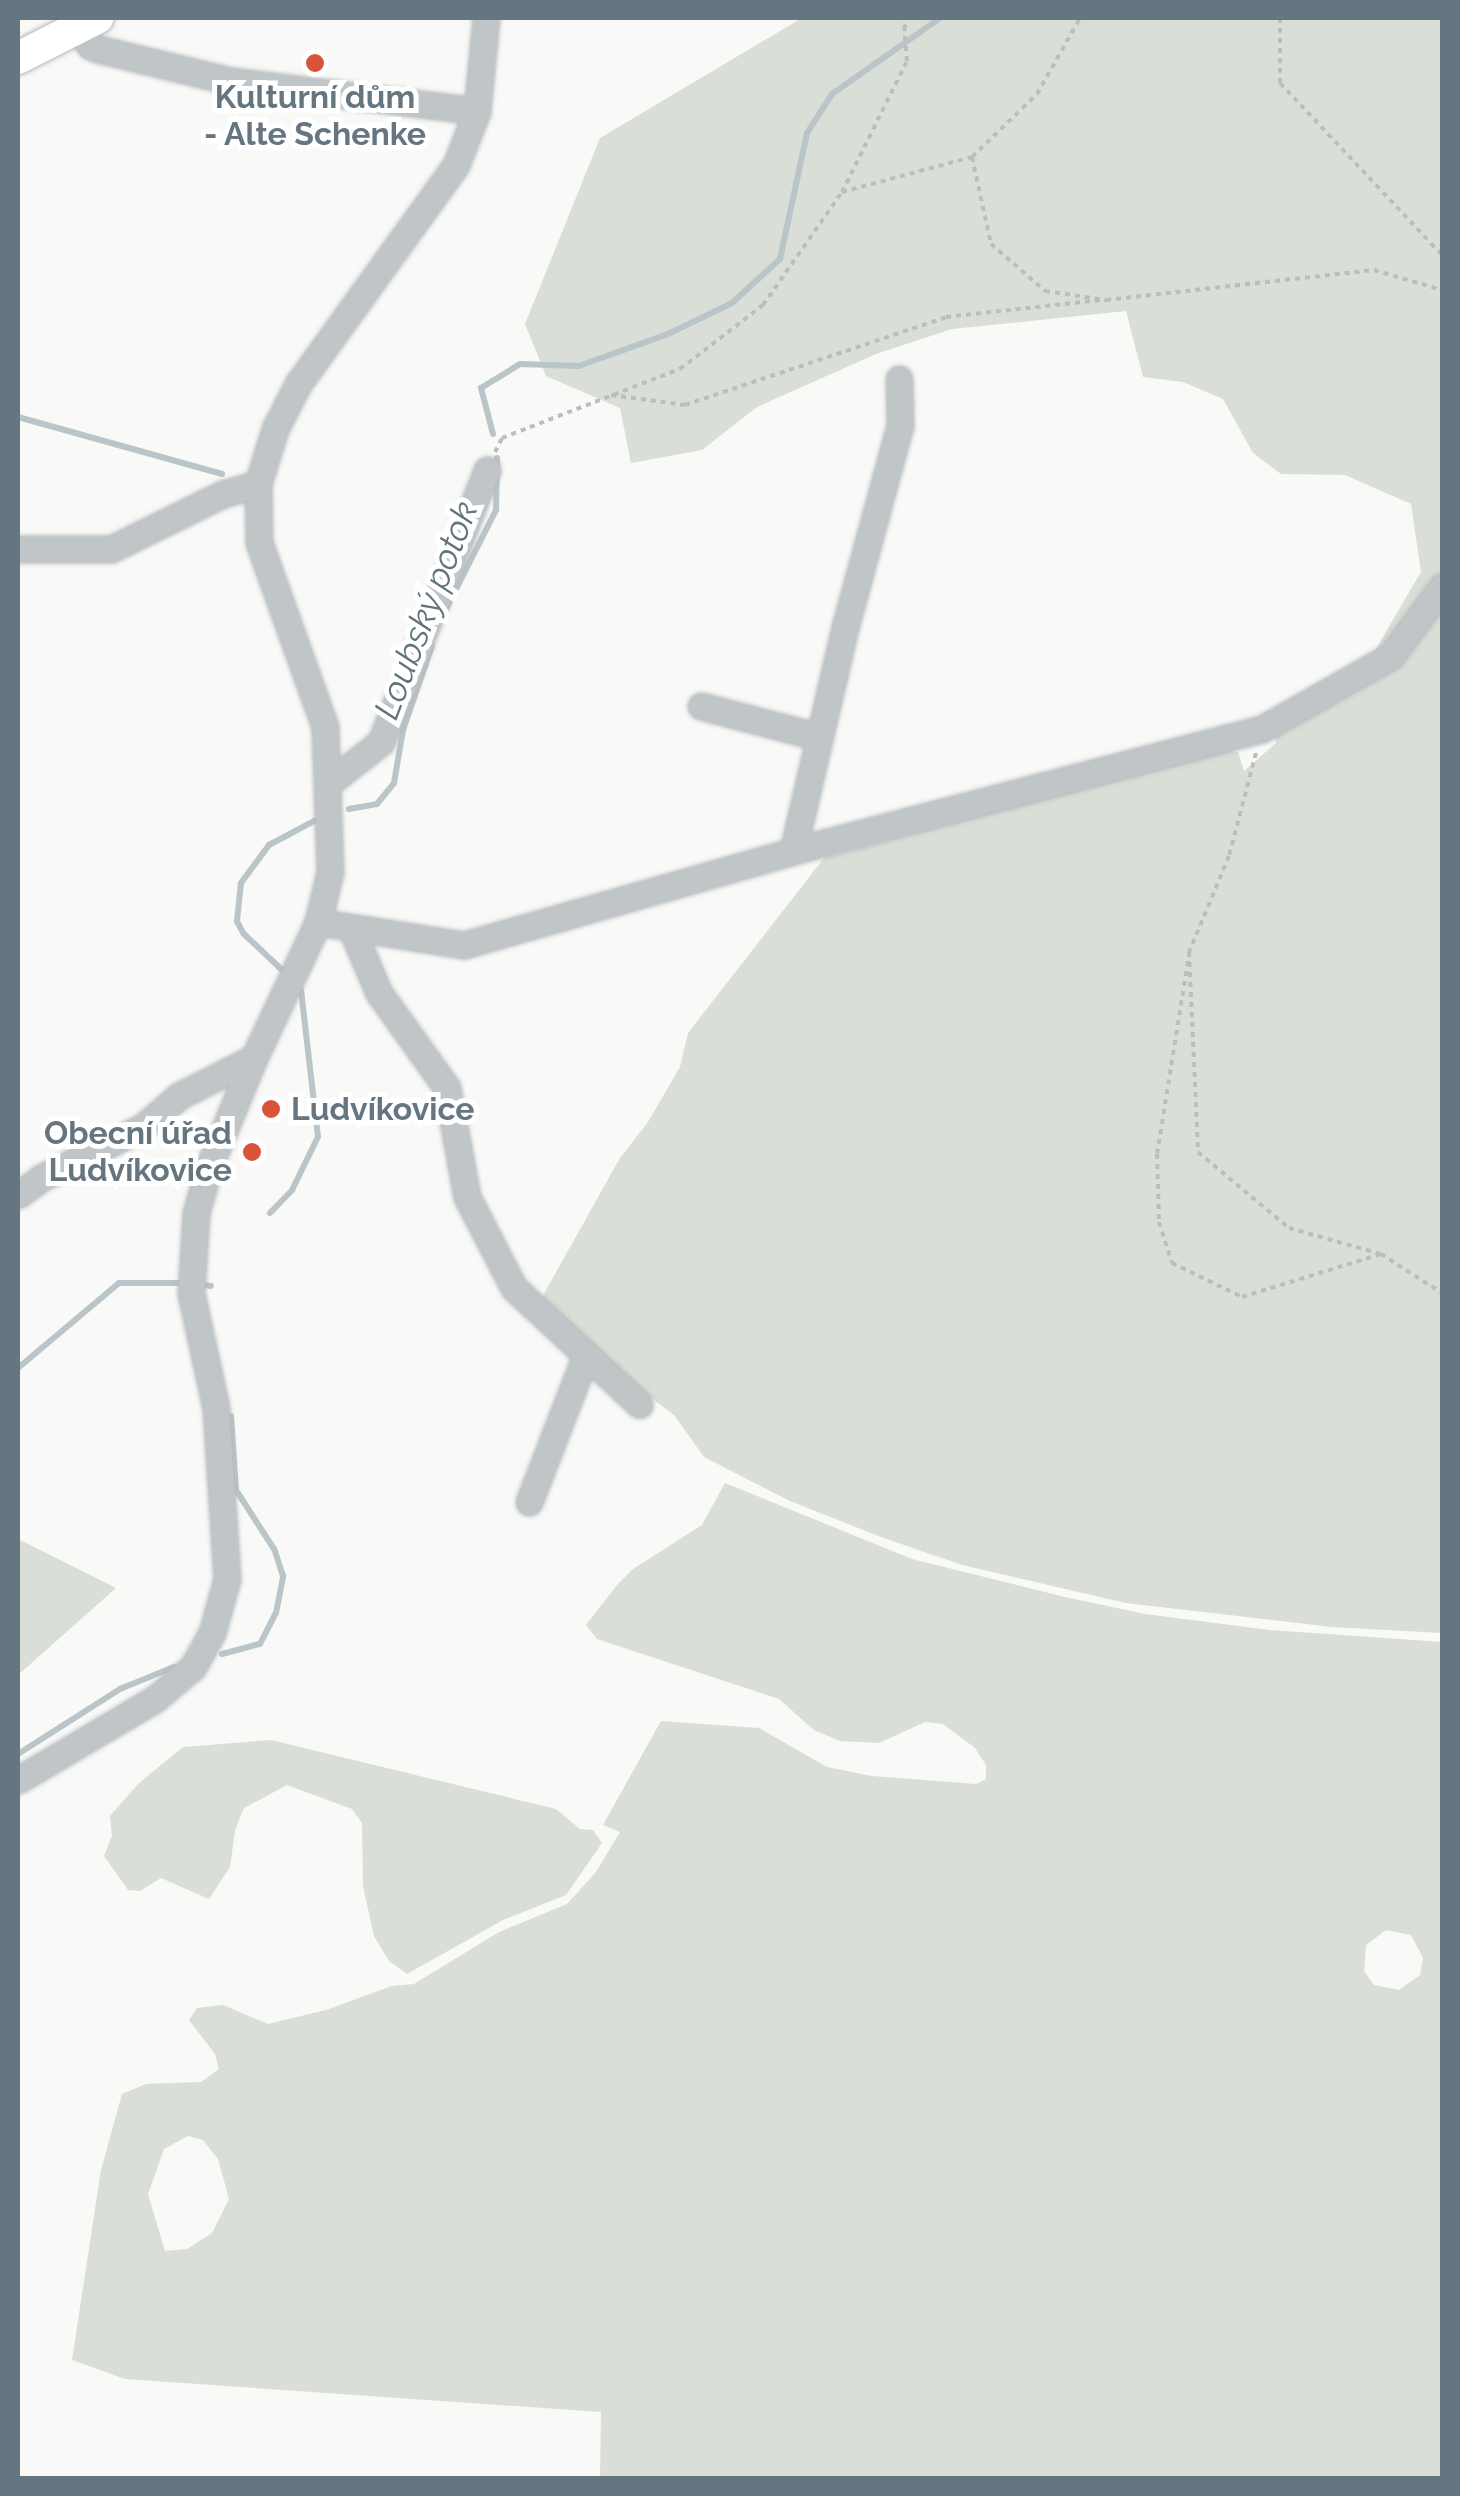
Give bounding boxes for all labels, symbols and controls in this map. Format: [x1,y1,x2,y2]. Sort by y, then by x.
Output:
marker: Kulturní dům - Alte Schenke [304,52,326,74]
place label: Kulturní dům - Alte Schenke [203,79,427,154]
water label: Loubský potok [365,495,487,725]
place label: Ludvíkovice [291,1090,474,1128]
marker: Ludvíkovice [260,1098,282,1120]
place label: Obecní úřad Ludvíkovice [44,1115,232,1190]
marker: Obecní úřad Ludvíkovice [241,1141,263,1163]

